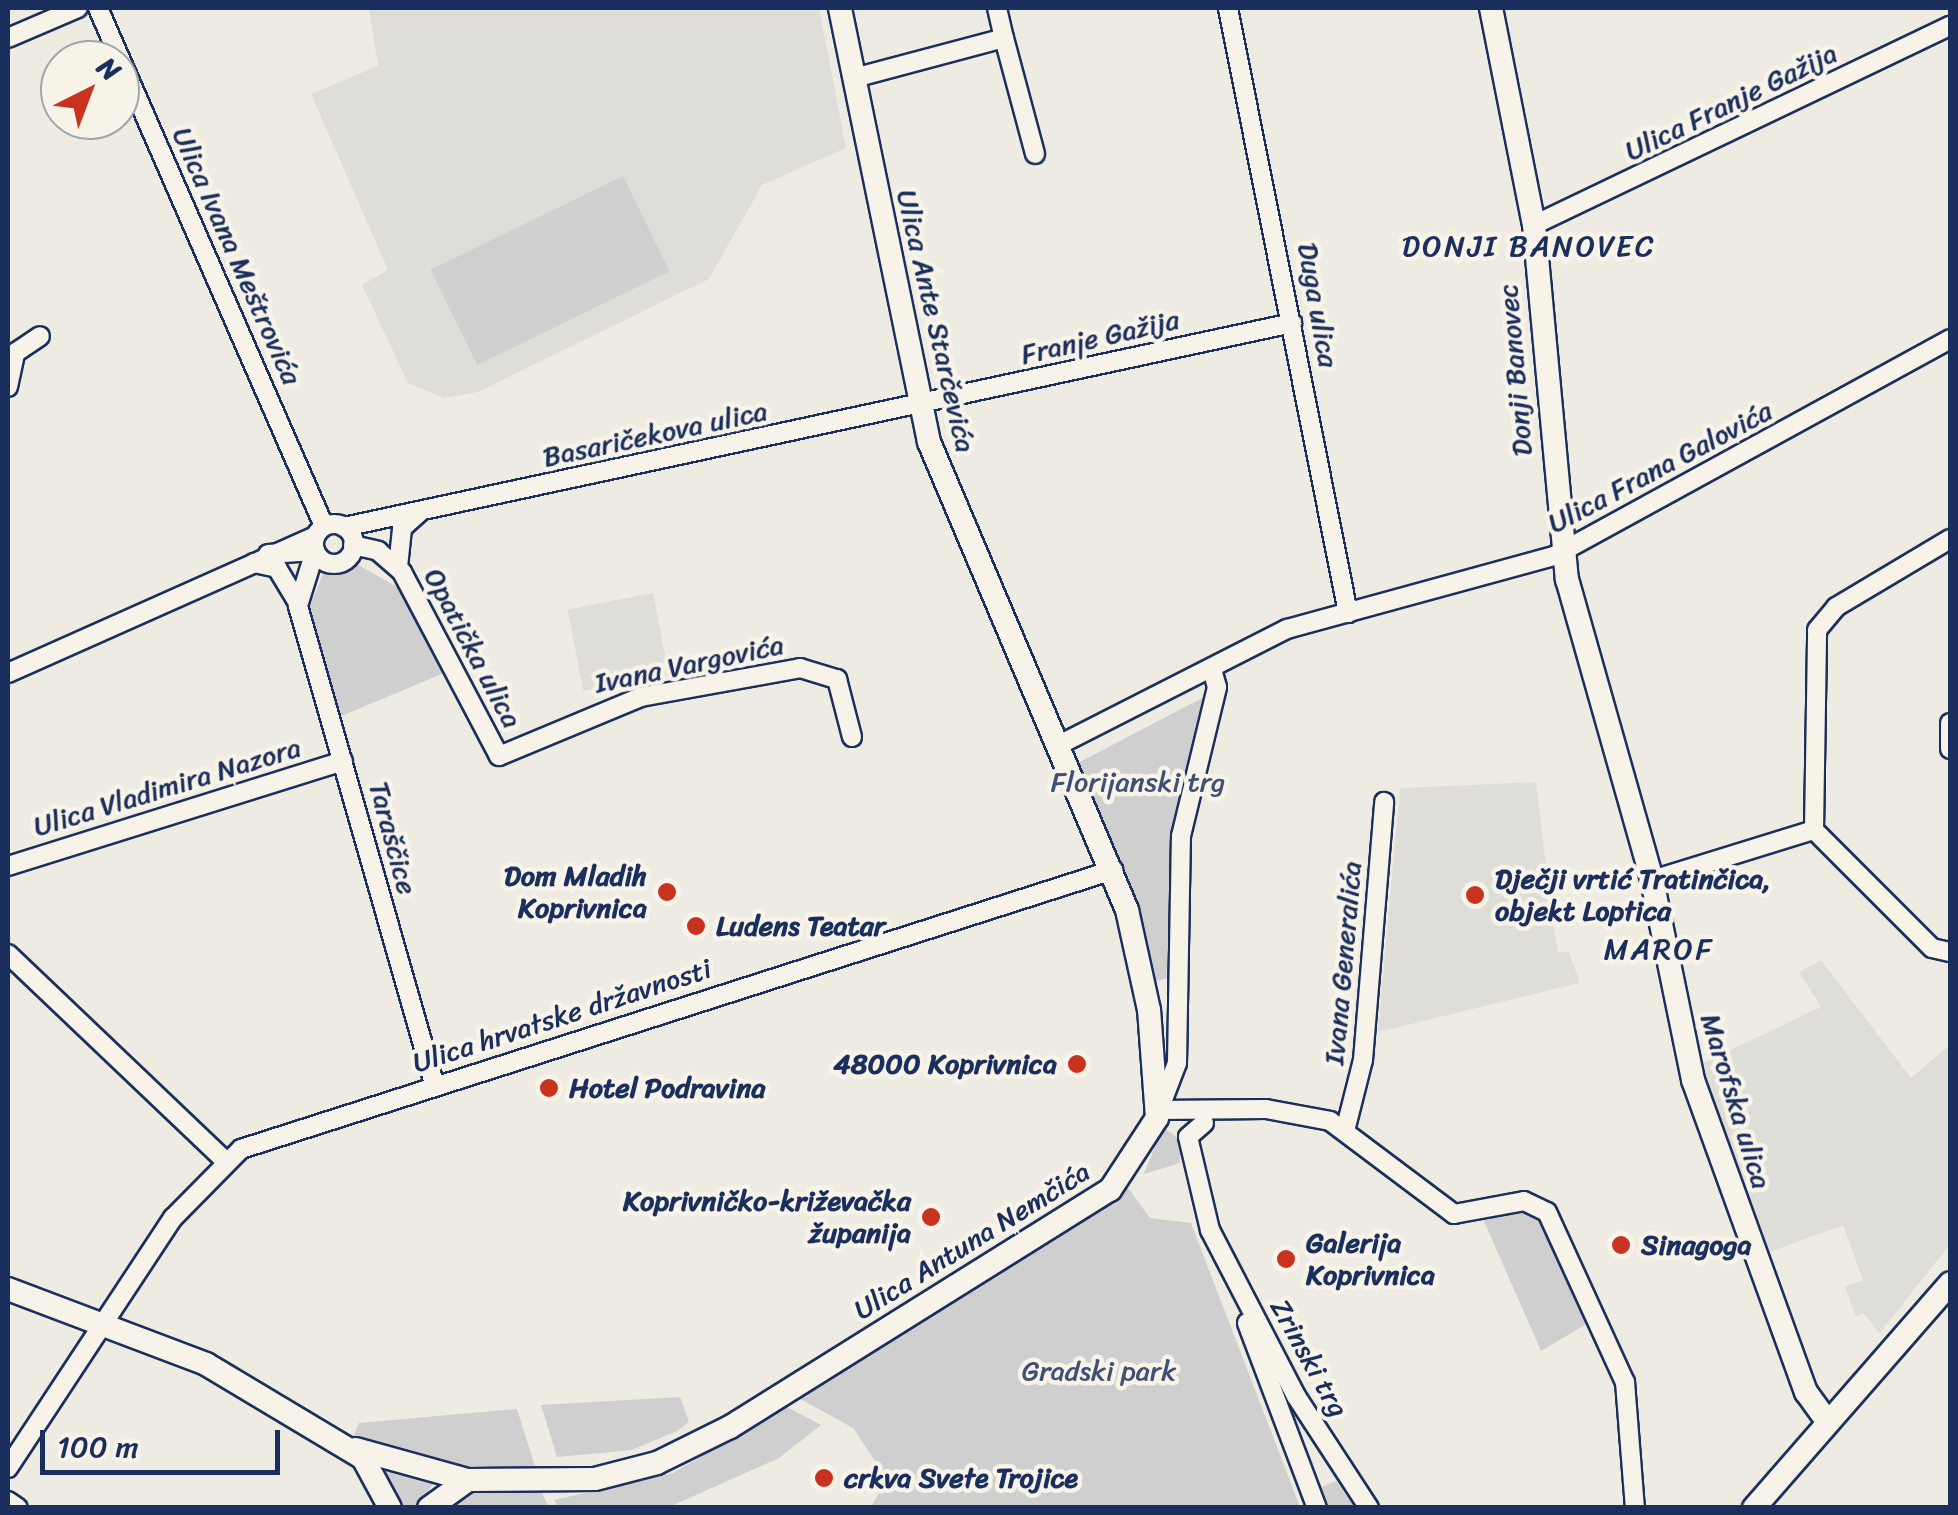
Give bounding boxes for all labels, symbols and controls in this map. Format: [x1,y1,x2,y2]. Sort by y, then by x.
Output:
street label: Ulica Franje Gažija [1620,36,1842,168]
north arrow [40,40,140,140]
text: N [85,44,133,94]
street label: Ulica Ivana Meštrovića [165,121,309,391]
street label: Ulica Ante Starčevića [889,186,983,456]
district label: DONJI BANOVEC [1402,228,1656,264]
street label: Duga ulica [1291,240,1345,370]
street label: Donji Banovec [1491,283,1539,457]
street label: Franje Gažija [1018,302,1182,372]
street label: Basaričekova ulica [540,394,770,474]
street label: Ulica Frana Galovića [1542,394,1778,540]
street label: Opatička ulica [417,562,529,734]
street label: Ivana Vargovića [592,628,786,700]
street label: Ulica Vladimira Nazora [29,730,305,844]
park label: Florijanski trg [1051,765,1225,799]
street label: Taraščice [362,778,424,898]
place label: Dom Mladih Koprivnica [505,859,647,925]
street label: Ivana Generalića [1317,859,1369,1067]
place label: Dječji vrtić Tratinčica, objekt Loptica [1495,862,1769,928]
marker: Dom Mladih Koprivnica [656,881,678,903]
marker: Dječji vrtić Tratinčica, objekt Loptica [1464,884,1486,906]
place label: Ludens Teatar [716,909,886,943]
marker: Ludens Teatar [685,915,707,937]
district label: MAROF [1604,931,1714,967]
street label: Ulica hrvatske državnosti [408,952,716,1080]
street label: Marofska ulica [1693,1009,1779,1193]
place label: 48000 Koprivnica [833,1047,1057,1081]
marker: 48000 Koprivnica [1066,1053,1088,1075]
place label: Hotel Podravina [569,1071,766,1105]
marker: Hotel Podravina [538,1077,560,1099]
street label: Ulica Antuna Nemčića [848,1155,1096,1327]
place label: Koprivničko-križevačka županija [623,1184,911,1250]
marker: Koprivničko-križevačka županija [920,1206,942,1228]
place label: Galerija Koprivnica [1306,1226,1435,1292]
place label: Sinagoga [1641,1228,1752,1262]
marker: Sinagoga [1610,1234,1632,1256]
marker: Galerija Koprivnica [1275,1248,1297,1270]
street label: Zrinski trg [1263,1293,1355,1423]
park label: Gradski park [1022,1354,1176,1388]
scale bar [45,1410,285,1472]
text: 100 m [57,1420,139,1474]
place label: crkva Svete Trojice [844,1461,1081,1495]
marker: crkva Svete Trojice [813,1467,835,1489]

